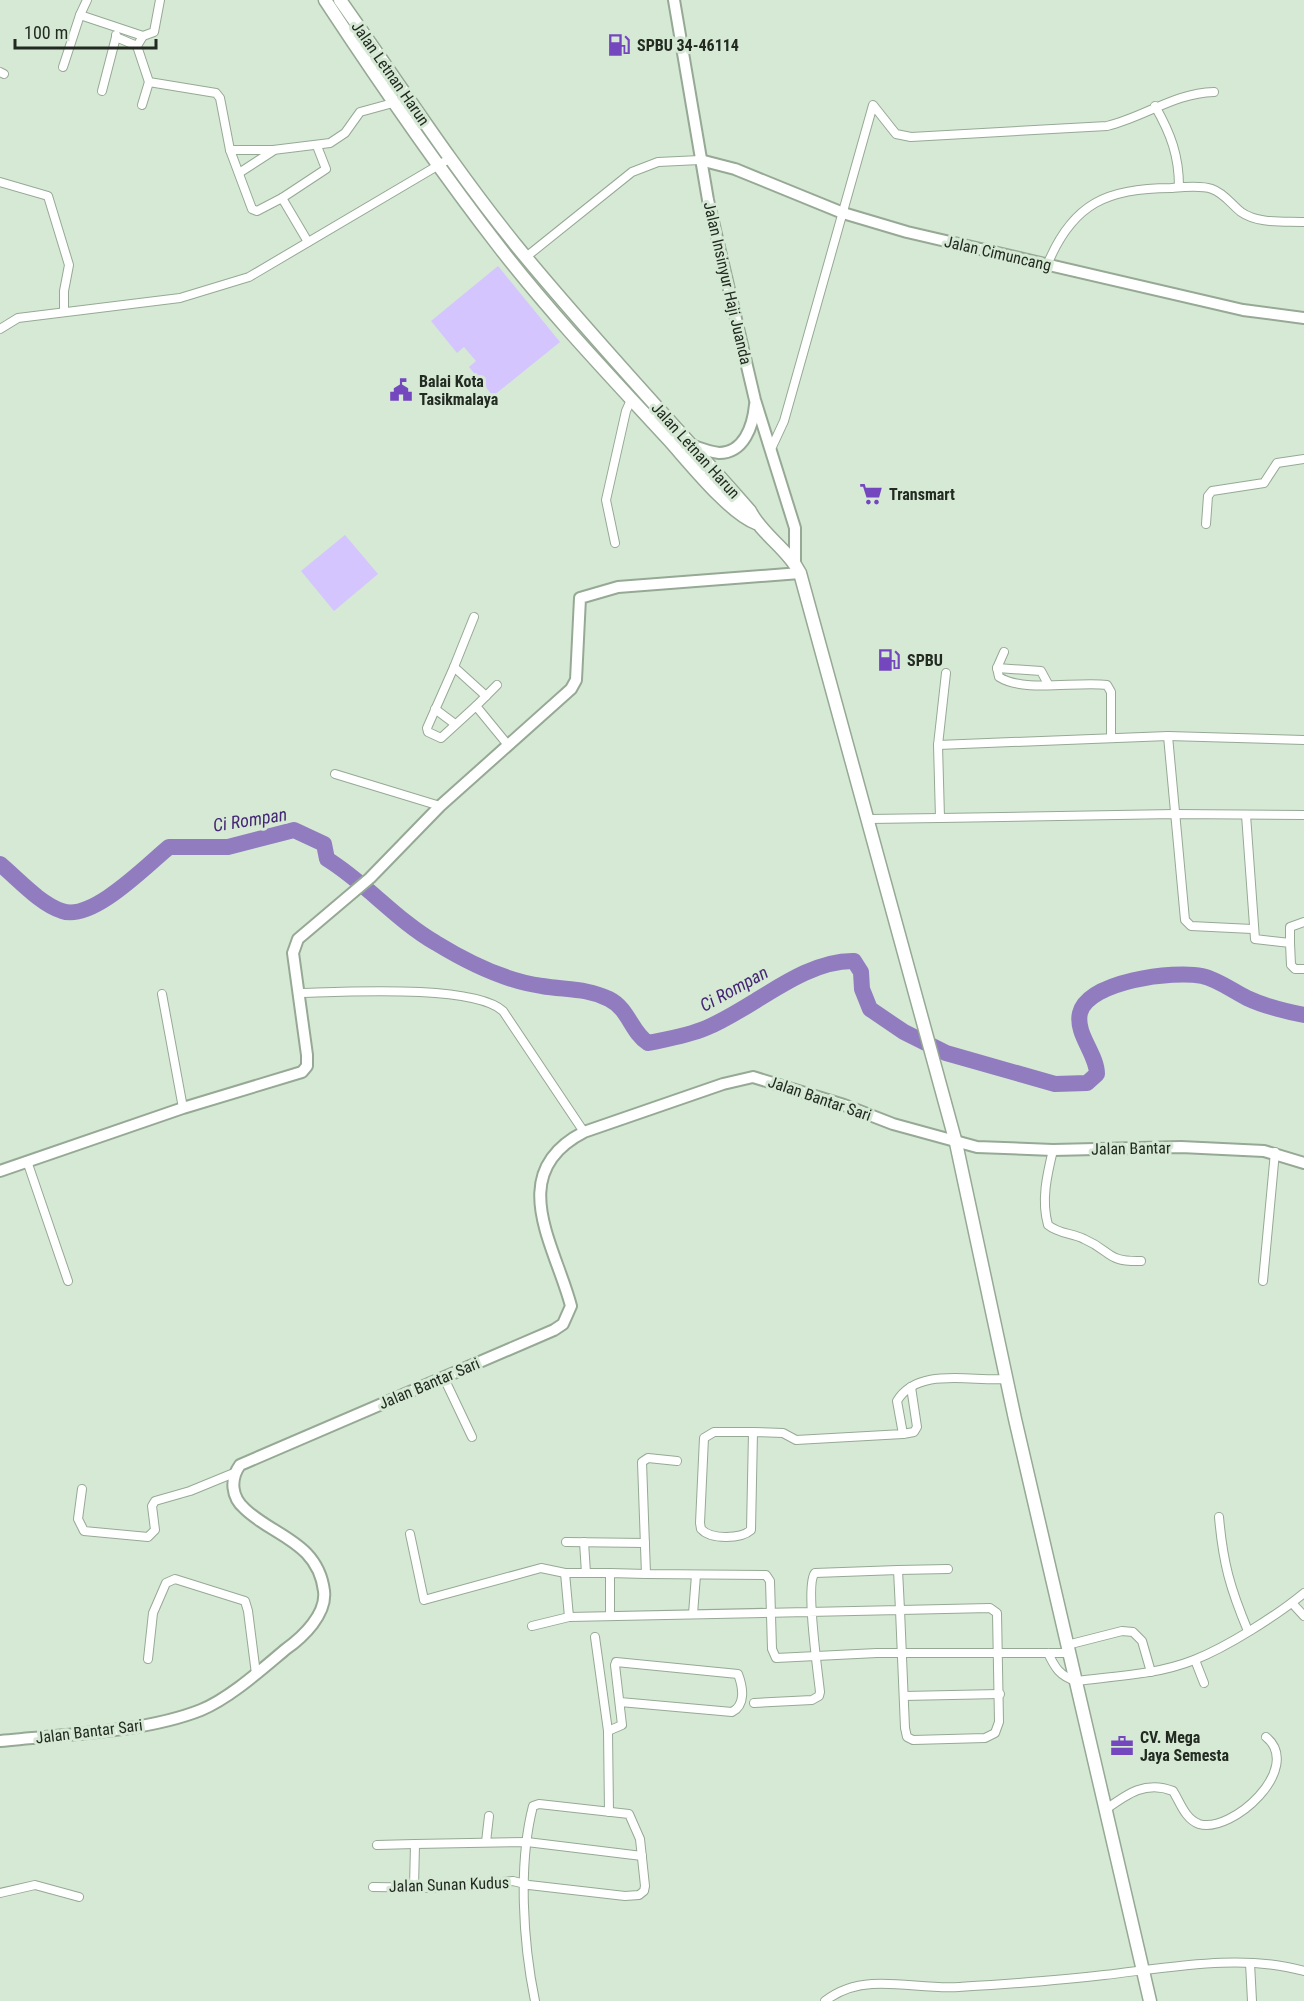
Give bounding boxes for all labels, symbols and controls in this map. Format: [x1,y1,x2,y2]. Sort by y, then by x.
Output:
scale bar [15,12,156,50]
street label: Jalan Letnan Harun [348,18,434,129]
text: 100 m [24,22,68,43]
fuel station icon: SPBU 34-46114 [606,32,632,58]
place label: SPBU 34-46114 [637,36,739,55]
street label: Jalan Insinyur Haji Juanda [700,200,756,366]
street label: Jalan Cimuncang [943,232,1053,275]
place label: Balai Kota Tasikmalaya [419,372,499,409]
public building icon: Balai Kota Tasikmalaya [388,377,414,403]
street label: Jalan Letnan Harun [647,398,744,502]
supermarket icon: Transmart [858,481,884,507]
place label: Transmart [889,485,955,504]
fuel station icon: SPBU [876,647,902,673]
place label: SPBU [907,651,943,670]
water label: Ci Rompan [211,803,288,836]
water label: Ci Rompan [696,961,771,1016]
street label: Jalan Bantar Sari [766,1072,874,1125]
street label: Jalan Bantar [1091,1138,1171,1159]
street label: Jalan Bantar Sari [376,1354,483,1413]
street label: Jalan Bantar Sari [34,1716,144,1747]
place label: CV. Mega Jaya Semesta [1140,1728,1229,1765]
office icon: CV. Mega Jaya Semesta [1109,1733,1135,1759]
street label: Jalan Sunan Kudus [389,1873,509,1896]

